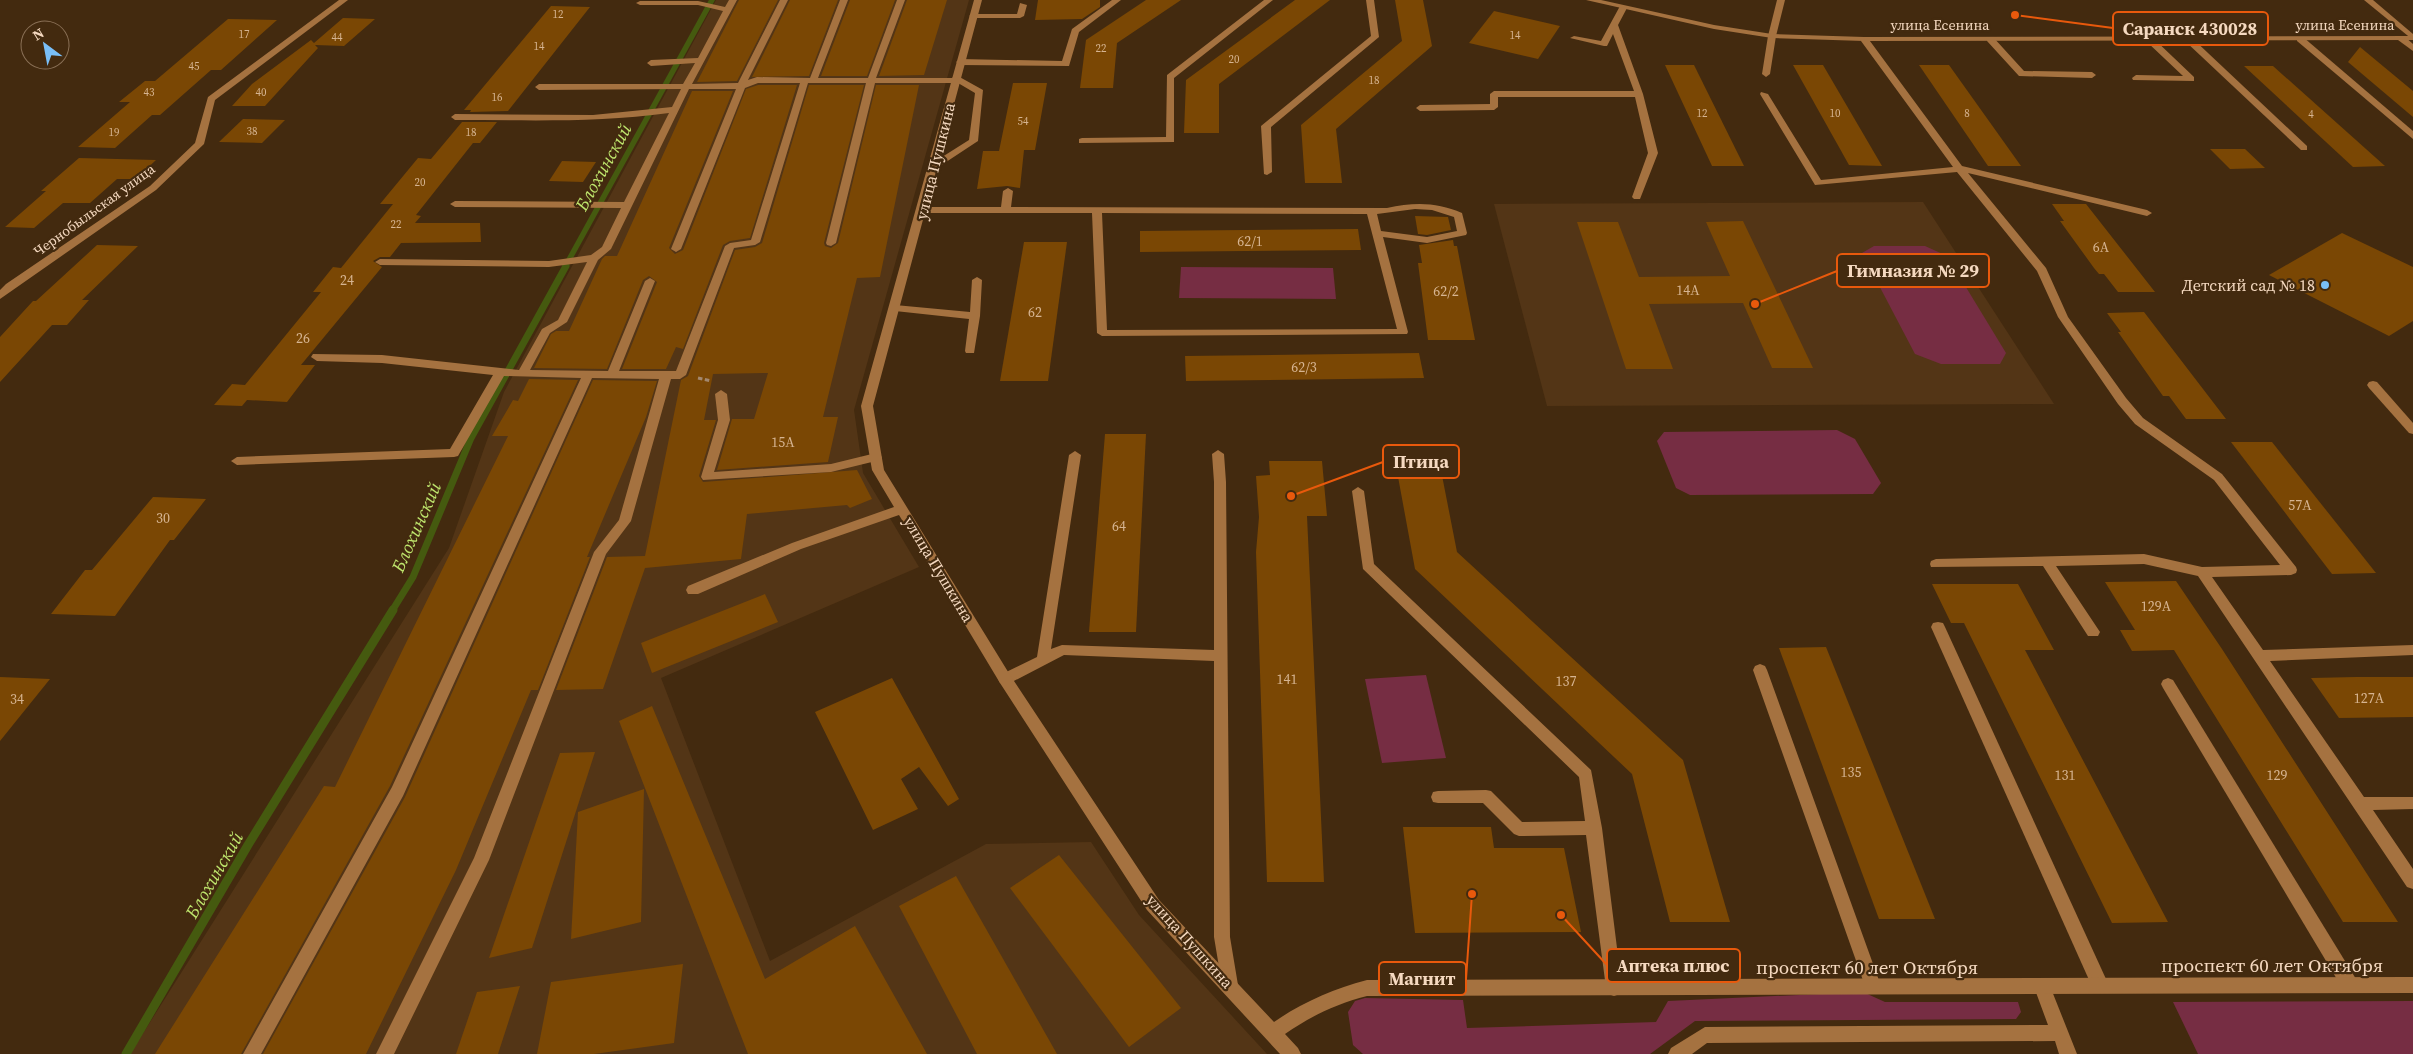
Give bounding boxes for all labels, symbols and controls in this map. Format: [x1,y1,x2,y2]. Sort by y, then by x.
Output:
house number: 12 [553,7,564,22]
callout: Саранск 430028 [2113,12,2268,45]
street label: улица Есенина [1891,15,1990,35]
street label: улица Есенина [2296,15,2395,35]
text: Саранск 430028 [2123,16,2257,41]
north arrow [20,20,70,70]
text: N [28,23,48,45]
house number: 17 [239,27,250,42]
house number: 14 [1510,28,1521,43]
house number: 44 [332,30,343,45]
house number: 14 [534,39,545,54]
house number: 22 [1096,41,1107,56]
house number: 20 [1229,52,1240,67]
house number: 45 [189,59,200,74]
house number: 18 [1369,73,1380,88]
house number: 43 [144,85,155,100]
house number: 40 [256,85,267,100]
house number: 16 [492,90,503,105]
street label: улица Пушкина [910,99,960,222]
house number: 12 [1697,106,1708,121]
house number: 10 [1830,106,1841,121]
house number: 8 [1964,106,1970,121]
house number: 4 [2308,107,2314,122]
house number: 54 [1018,114,1029,129]
water label: Блохинский [568,118,638,216]
house number: 38 [247,124,258,139]
house number: 19 [109,125,120,140]
house number: 18 [466,125,477,140]
street label: Чернобыльская улица [29,159,160,261]
house number: 20 [415,175,426,190]
house number: 22 [391,217,402,232]
house number: 62/1 [1237,231,1263,251]
house number: 6А [2093,237,2110,257]
callout: Гимназия № 29 [1837,254,1989,287]
text: Гимназия № 29 [1847,258,1979,283]
house number: 24 [340,270,354,290]
place label: Детский сад № 18 [2182,274,2315,296]
marker: Детский сад № 18 [2319,279,2331,291]
house number: 14А [1676,280,1700,300]
house number: 62/2 [1433,281,1459,301]
house number: 62 [1028,302,1042,322]
house number: 26 [296,328,310,348]
house number: 62/3 [1291,357,1317,377]
house number: 15А [771,432,795,452]
callout: Птица [1383,445,1459,478]
text: Птица [1393,449,1449,474]
water label: Блохинский [385,477,447,577]
house number: 57А [2288,495,2312,515]
house number: 30 [156,508,170,528]
street label: улица Пушкина [899,512,980,627]
house number: 64 [1112,516,1126,536]
house number: 129А [2141,596,2172,616]
house number: 141 [1277,669,1298,689]
house number: 137 [1556,671,1577,691]
house number: 127А [2354,688,2385,708]
house number: 34 [10,689,24,709]
house number: 135 [1841,762,1862,782]
house number: 131 [2055,765,2076,785]
house number: 129 [2267,765,2288,785]
water label: Блохинский [179,827,249,924]
street label: улица Пушкина [1142,889,1239,994]
callout: Аптека плюс [1607,949,1740,982]
street label: проспект 60 лет Октября [2161,952,2383,978]
text: Аптека плюс [1616,953,1730,978]
street label: проспект 60 лет Октября [1756,954,1978,980]
callout: Магнит [1379,962,1466,995]
text: Магнит [1389,966,1455,991]

